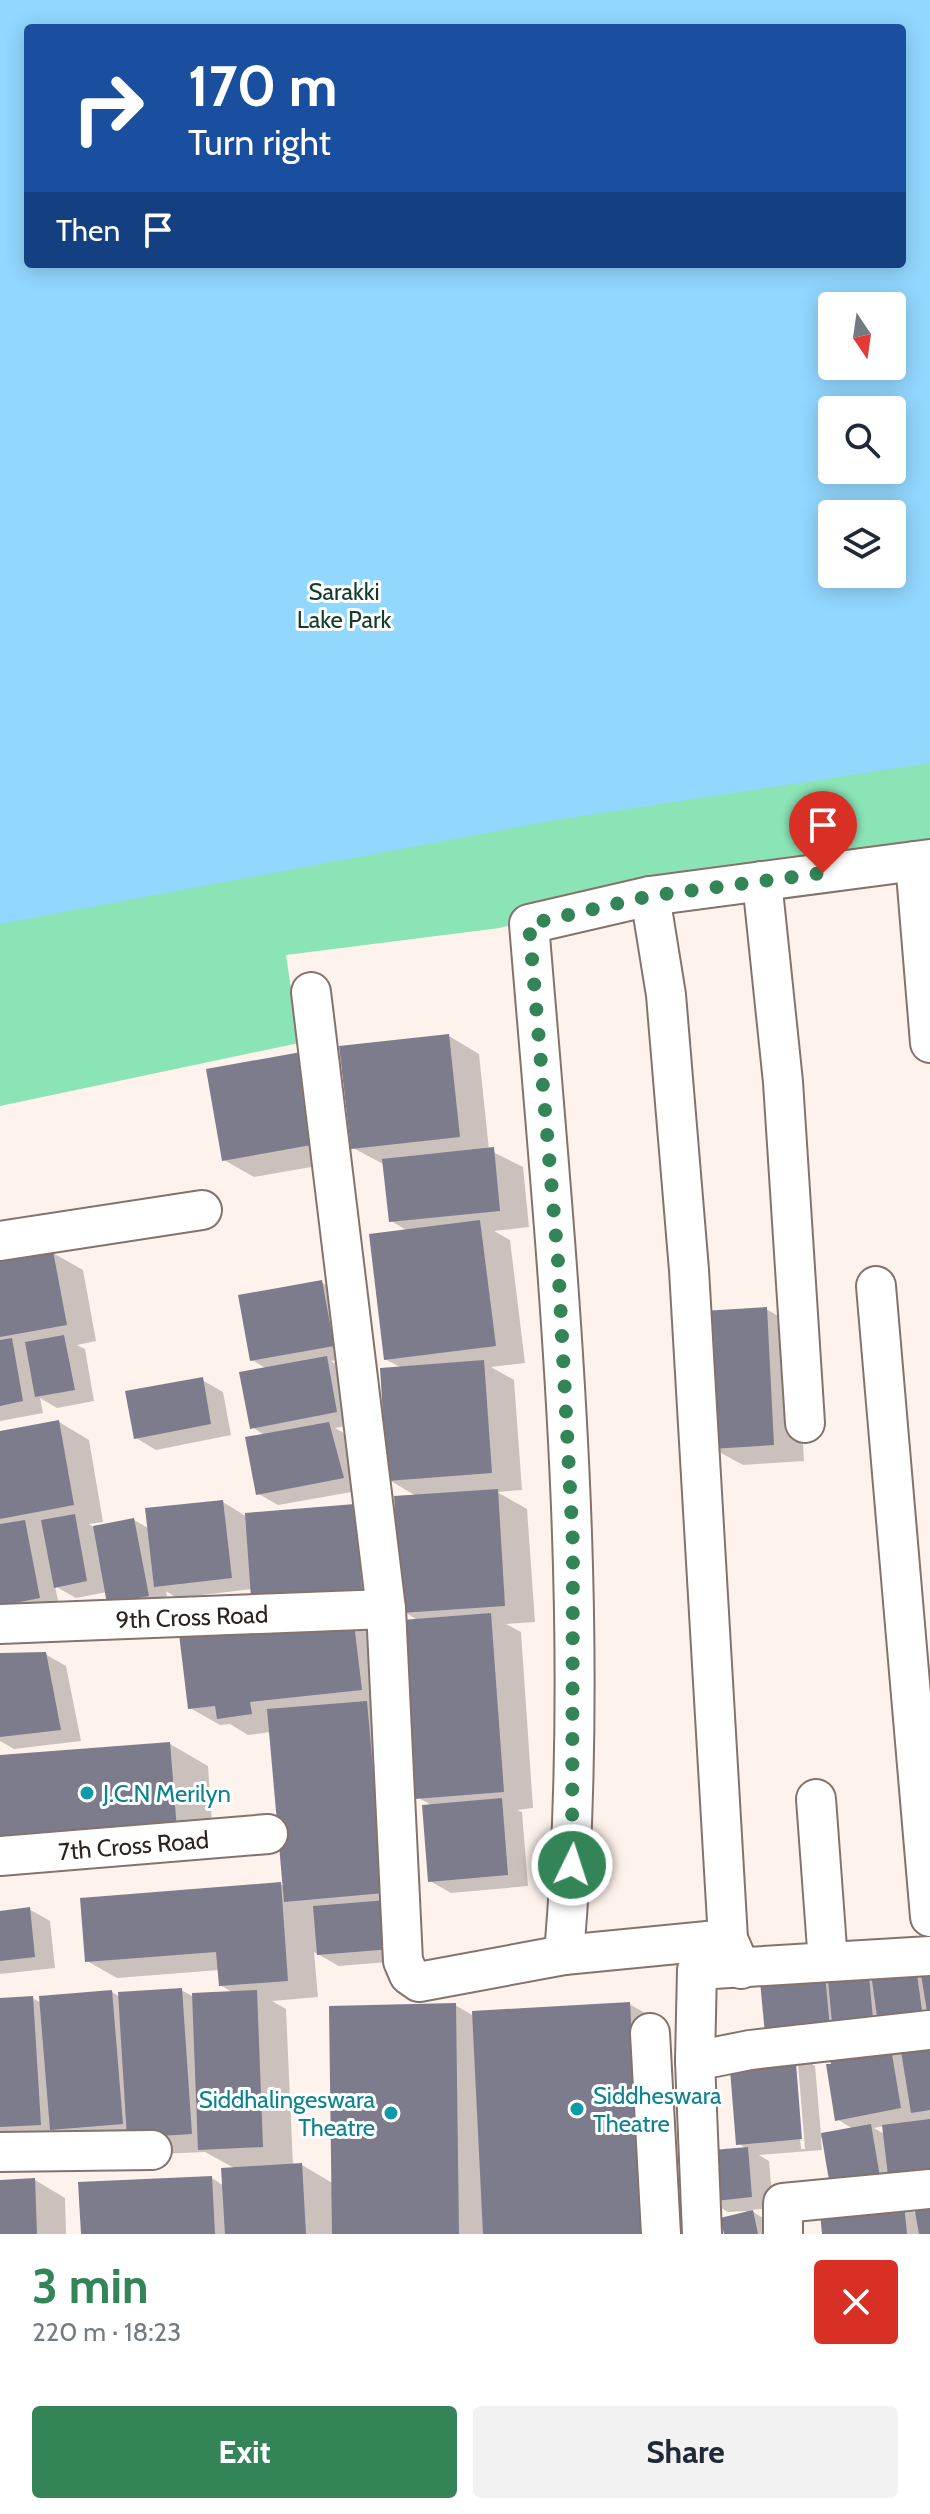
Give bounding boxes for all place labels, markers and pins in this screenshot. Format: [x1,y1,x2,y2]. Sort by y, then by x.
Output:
pin [789,791,857,873]
place label: J.C.N Merilyn [102,1779,231,1808]
marker: J.C.N Merilyn [78,1784,96,1802]
place label: Siddheswara Theatre [593,2081,722,2138]
place label: Siddhalingeswara Theatre [199,2085,375,2142]
marker: Siddheswara Theatre [568,2100,586,2118]
marker: Siddhalingeswara Theatre [382,2104,400,2122]

